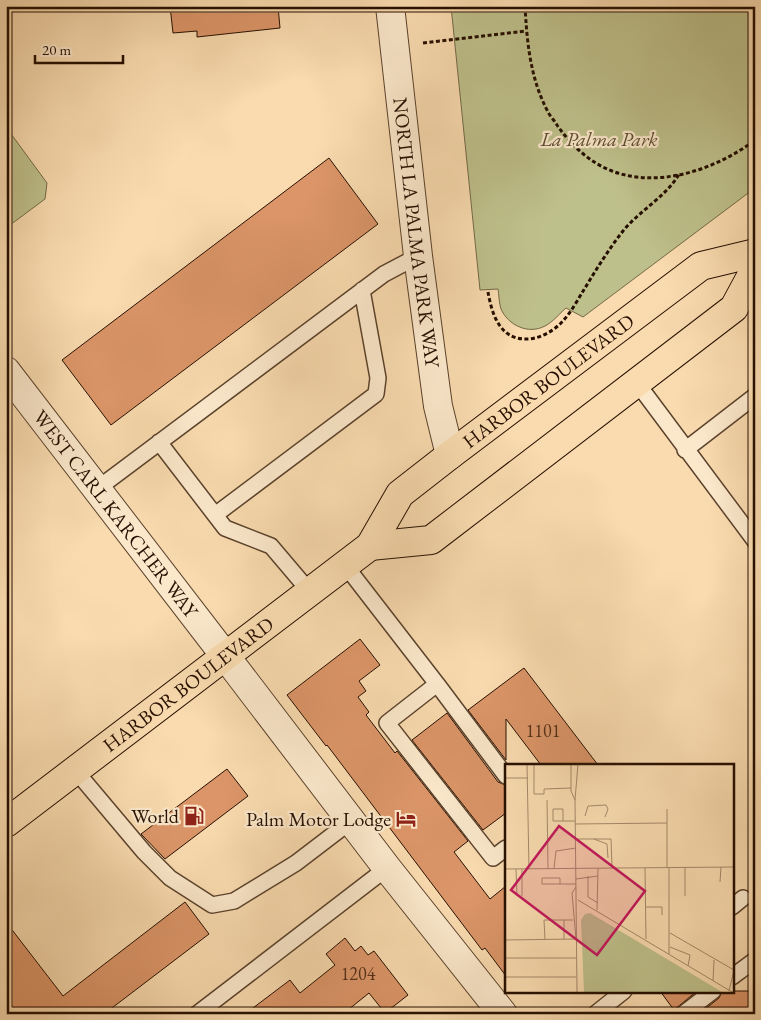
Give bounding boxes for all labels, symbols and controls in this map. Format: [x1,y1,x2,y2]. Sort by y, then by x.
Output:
scale bar [35,32,122,64]
text: 20 m [42,40,71,59]
street label: NORTH LA PALMA PARK WAY [387,96,446,370]
park label: La Palma Park [539,126,658,152]
street label: HARBOR BOULEVARD [457,308,639,454]
street label: WEST CARL KARCHER WAY [28,404,205,624]
street label: HARBOR BOULEVARD [97,611,279,758]
house number: 1101 [526,719,560,742]
inset map [505,764,734,992]
place label: World [131,803,180,829]
fuel station icon: World [183,805,205,827]
place label: Palm Motor Lodge [246,806,391,832]
hotel icon: Palm Motor Lodge [395,808,417,830]
house number: 1204 [341,962,376,985]

